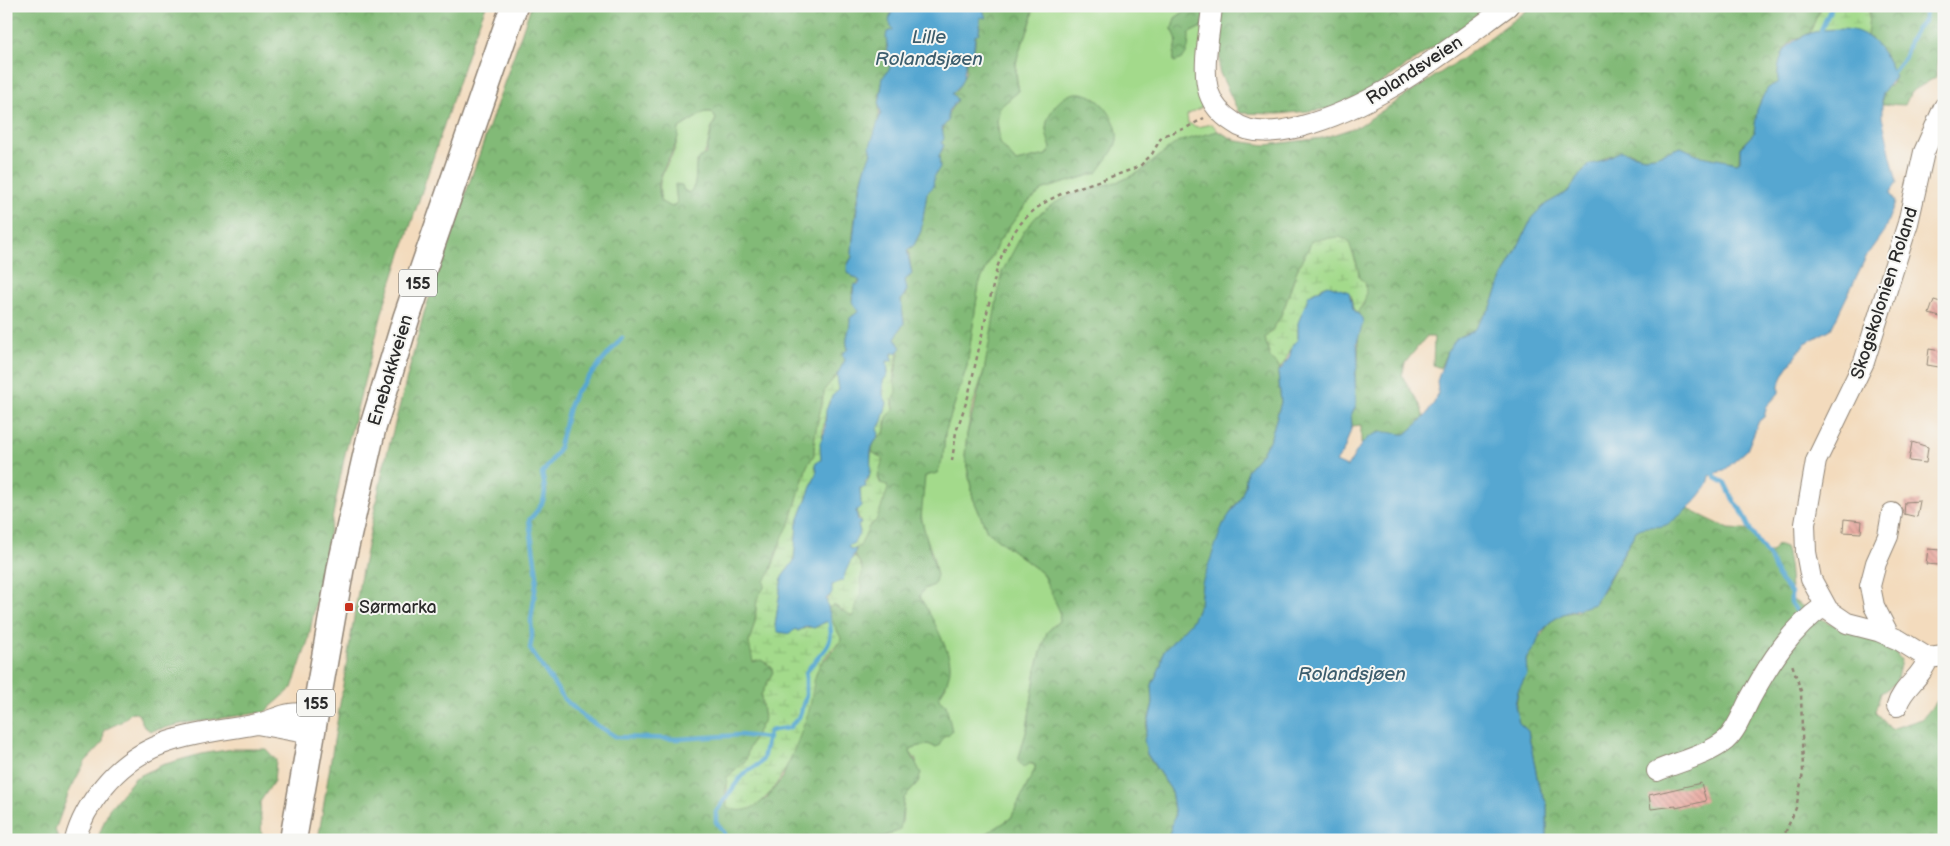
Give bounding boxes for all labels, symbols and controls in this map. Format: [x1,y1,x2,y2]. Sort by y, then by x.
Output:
water label: Lille Rolandsjøen [875,26,983,71]
street label: Rolandsveien [1362,31,1466,109]
street label: Skogskolonien Roland [1847,205,1922,382]
road number: 155 [399,270,437,296]
street label: Enebakkveien [364,312,417,428]
place label: Sørmarka [359,597,437,618]
marker: Sørmarka [343,601,355,613]
water label: Rolandsjøen [1298,663,1406,686]
road number: 155 [297,690,335,716]

